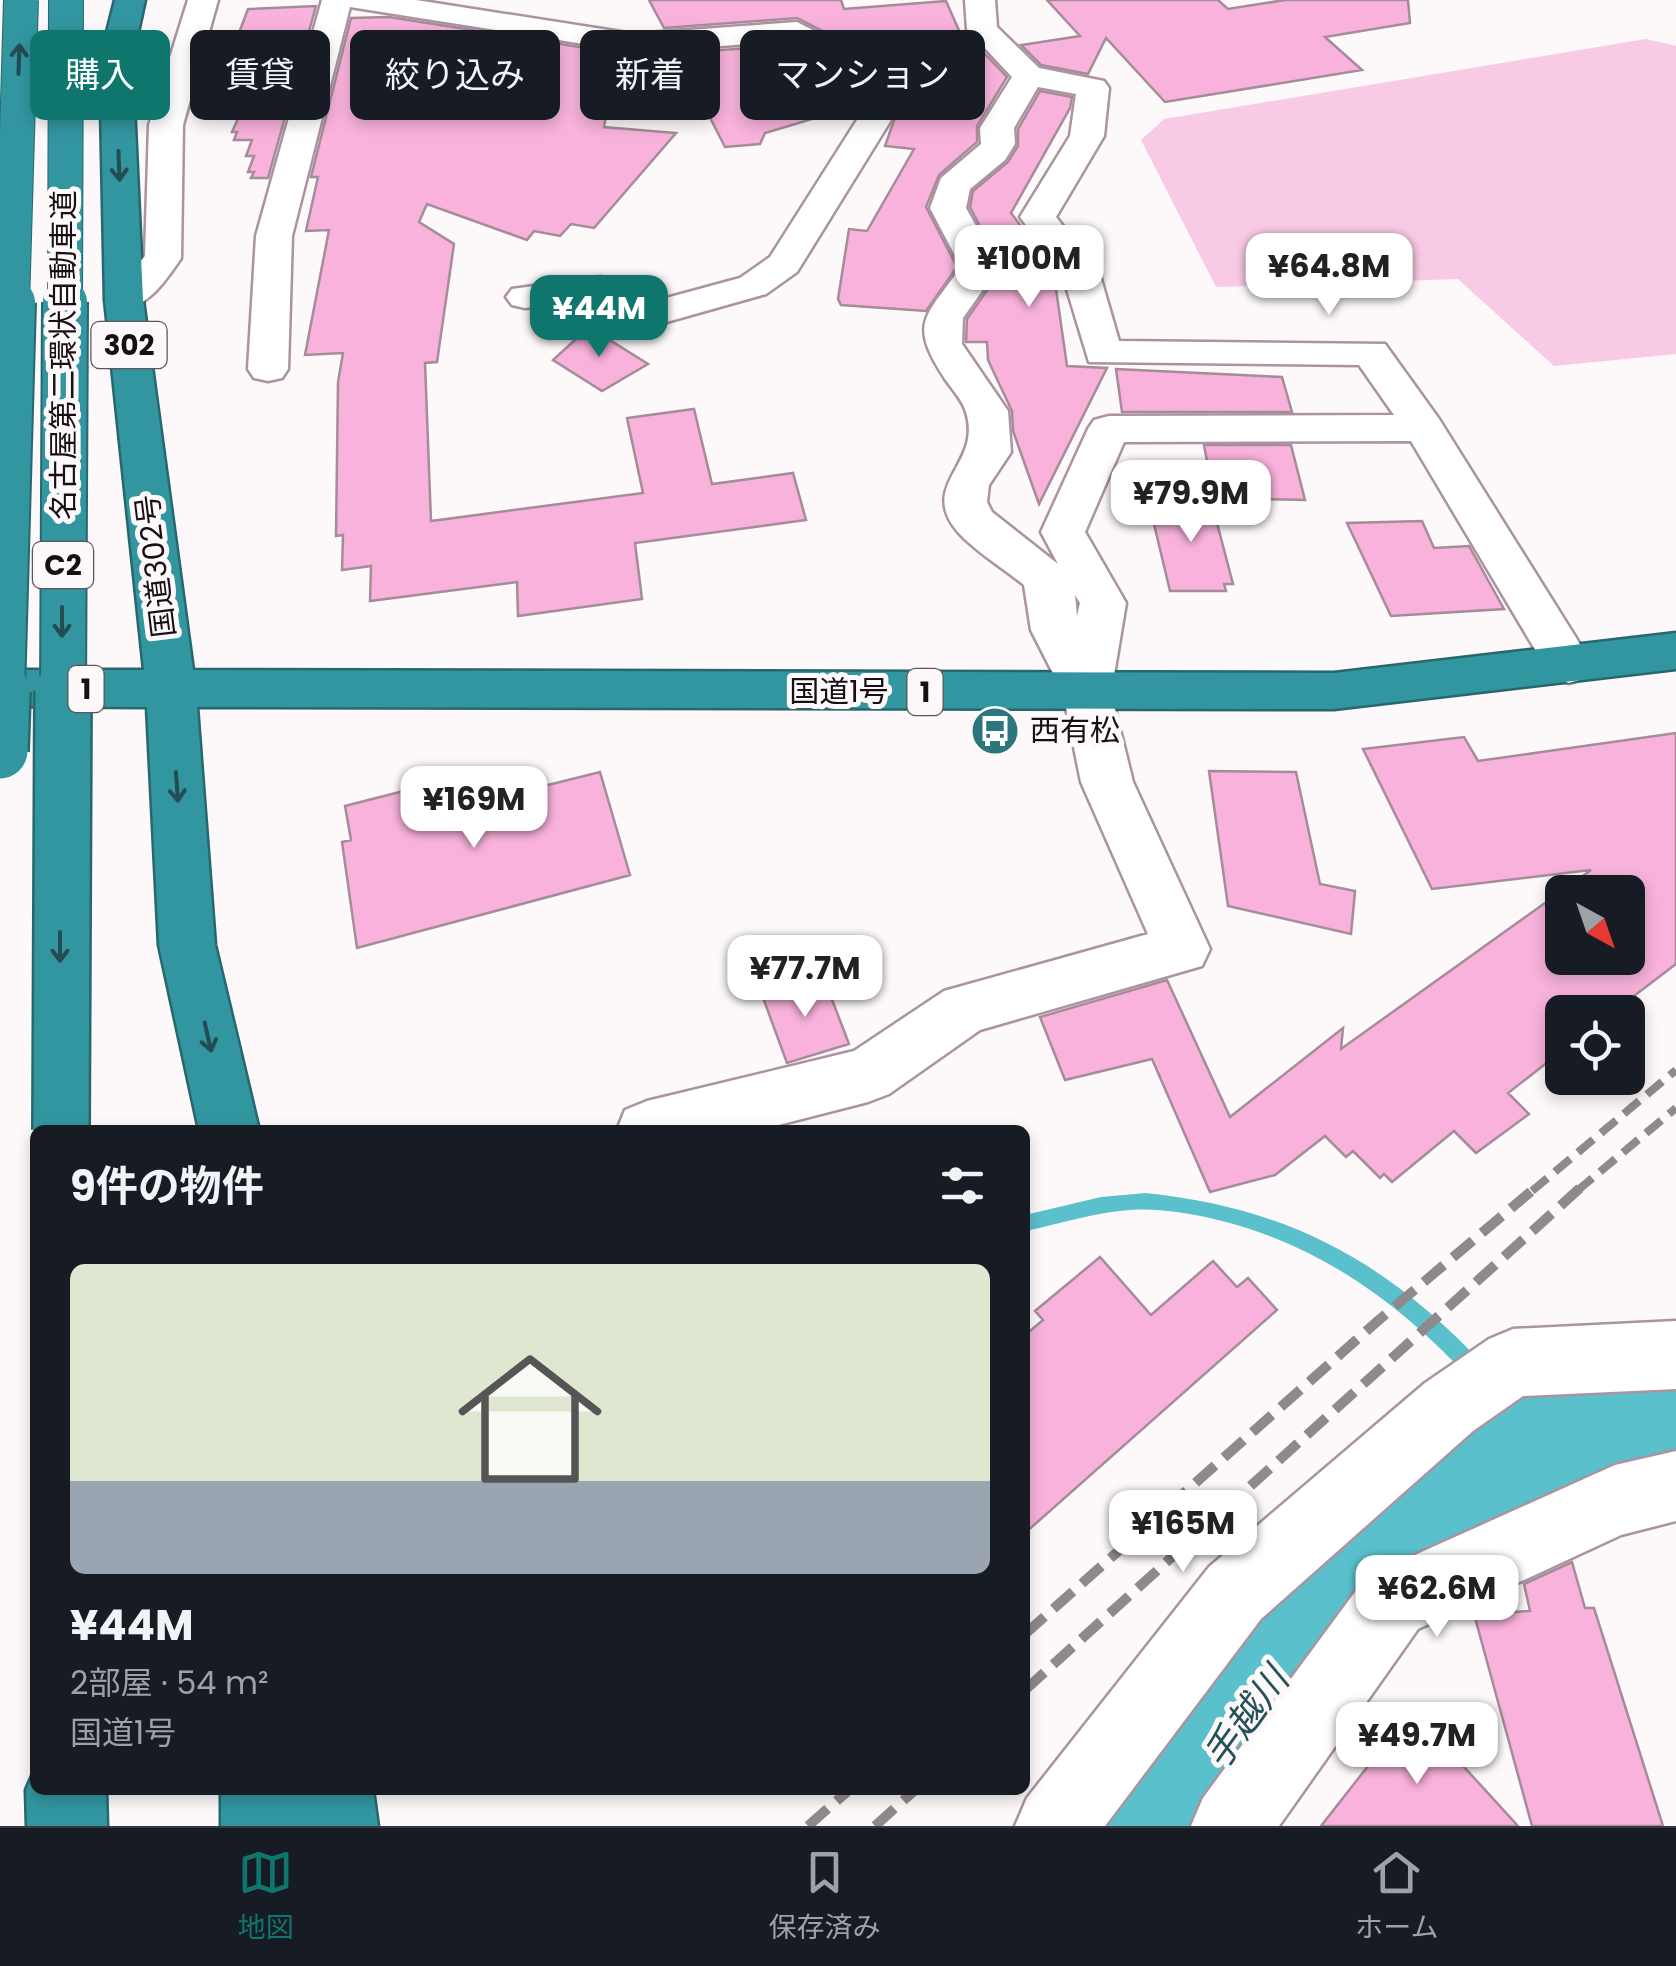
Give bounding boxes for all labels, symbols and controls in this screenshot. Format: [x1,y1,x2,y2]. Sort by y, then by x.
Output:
chip: 購入 [30,30,170,120]
chip: 賃貸 [190,30,330,120]
chip: 絞り込み [350,30,560,120]
chip: 新着 [580,30,720,120]
chip: マンション [740,30,985,120]
one-way arrow [9,43,28,75]
one-way arrow [110,149,129,181]
street label: 名古屋第二環状自動車道 [42,190,85,520]
pin: ¥100M [959,225,1099,310]
pin: ¥64.8M [1248,233,1410,318]
text: ¥100M [977,235,1081,280]
text: ¥64.8M [1268,243,1390,288]
pin: ¥44M [540,275,658,360]
text: ¥44M [552,285,646,330]
road number: 302 [92,322,166,368]
pin: ¥79.9M [1110,460,1272,545]
text: ¥79.9M [1133,470,1249,515]
street label: 国道302号 [125,492,186,640]
road number: C2 [33,542,93,588]
one-way arrow [52,606,72,638]
road number: 1 [68,666,104,712]
road number: 1 [908,669,942,715]
street label: 国道1号 [789,670,889,713]
bus stop icon: 西有松 [969,705,1021,757]
place label: 西有松 [1030,709,1120,752]
pin: ¥169M [404,766,544,851]
one-way arrow [168,771,187,803]
text: ¥169M [423,776,525,821]
north arrow [1545,875,1645,975]
map controls [1545,875,1645,1095]
one-way arrow [50,930,70,963]
pin: ¥77.7M [724,935,886,1020]
text: ¥77.7M [749,945,861,990]
button: locate [1545,995,1645,1095]
one-way arrow [200,1020,218,1052]
text: 9件の物件 [70,1157,264,1216]
icon: filters [935,1158,990,1213]
icon: home [440,1329,620,1509]
pin: ¥165M [1113,1490,1253,1575]
text: ¥165M [1131,1500,1235,1545]
pin: ¥62.6M [1356,1555,1518,1640]
text: ¥62.6M [1378,1565,1496,1610]
text: ¥44M [70,1596,194,1655]
water label: 手越川 [1191,1653,1303,1779]
text: 2部屋 · 54 m² [70,1660,269,1705]
pin: ¥49.7M [1336,1702,1498,1787]
text: 国道1号 [70,1710,176,1755]
text: ¥49.7M [1358,1712,1476,1757]
tab: 地図 [237,1845,293,1949]
tab: 保存済み [768,1845,880,1949]
tab: ホーム [1355,1845,1439,1949]

